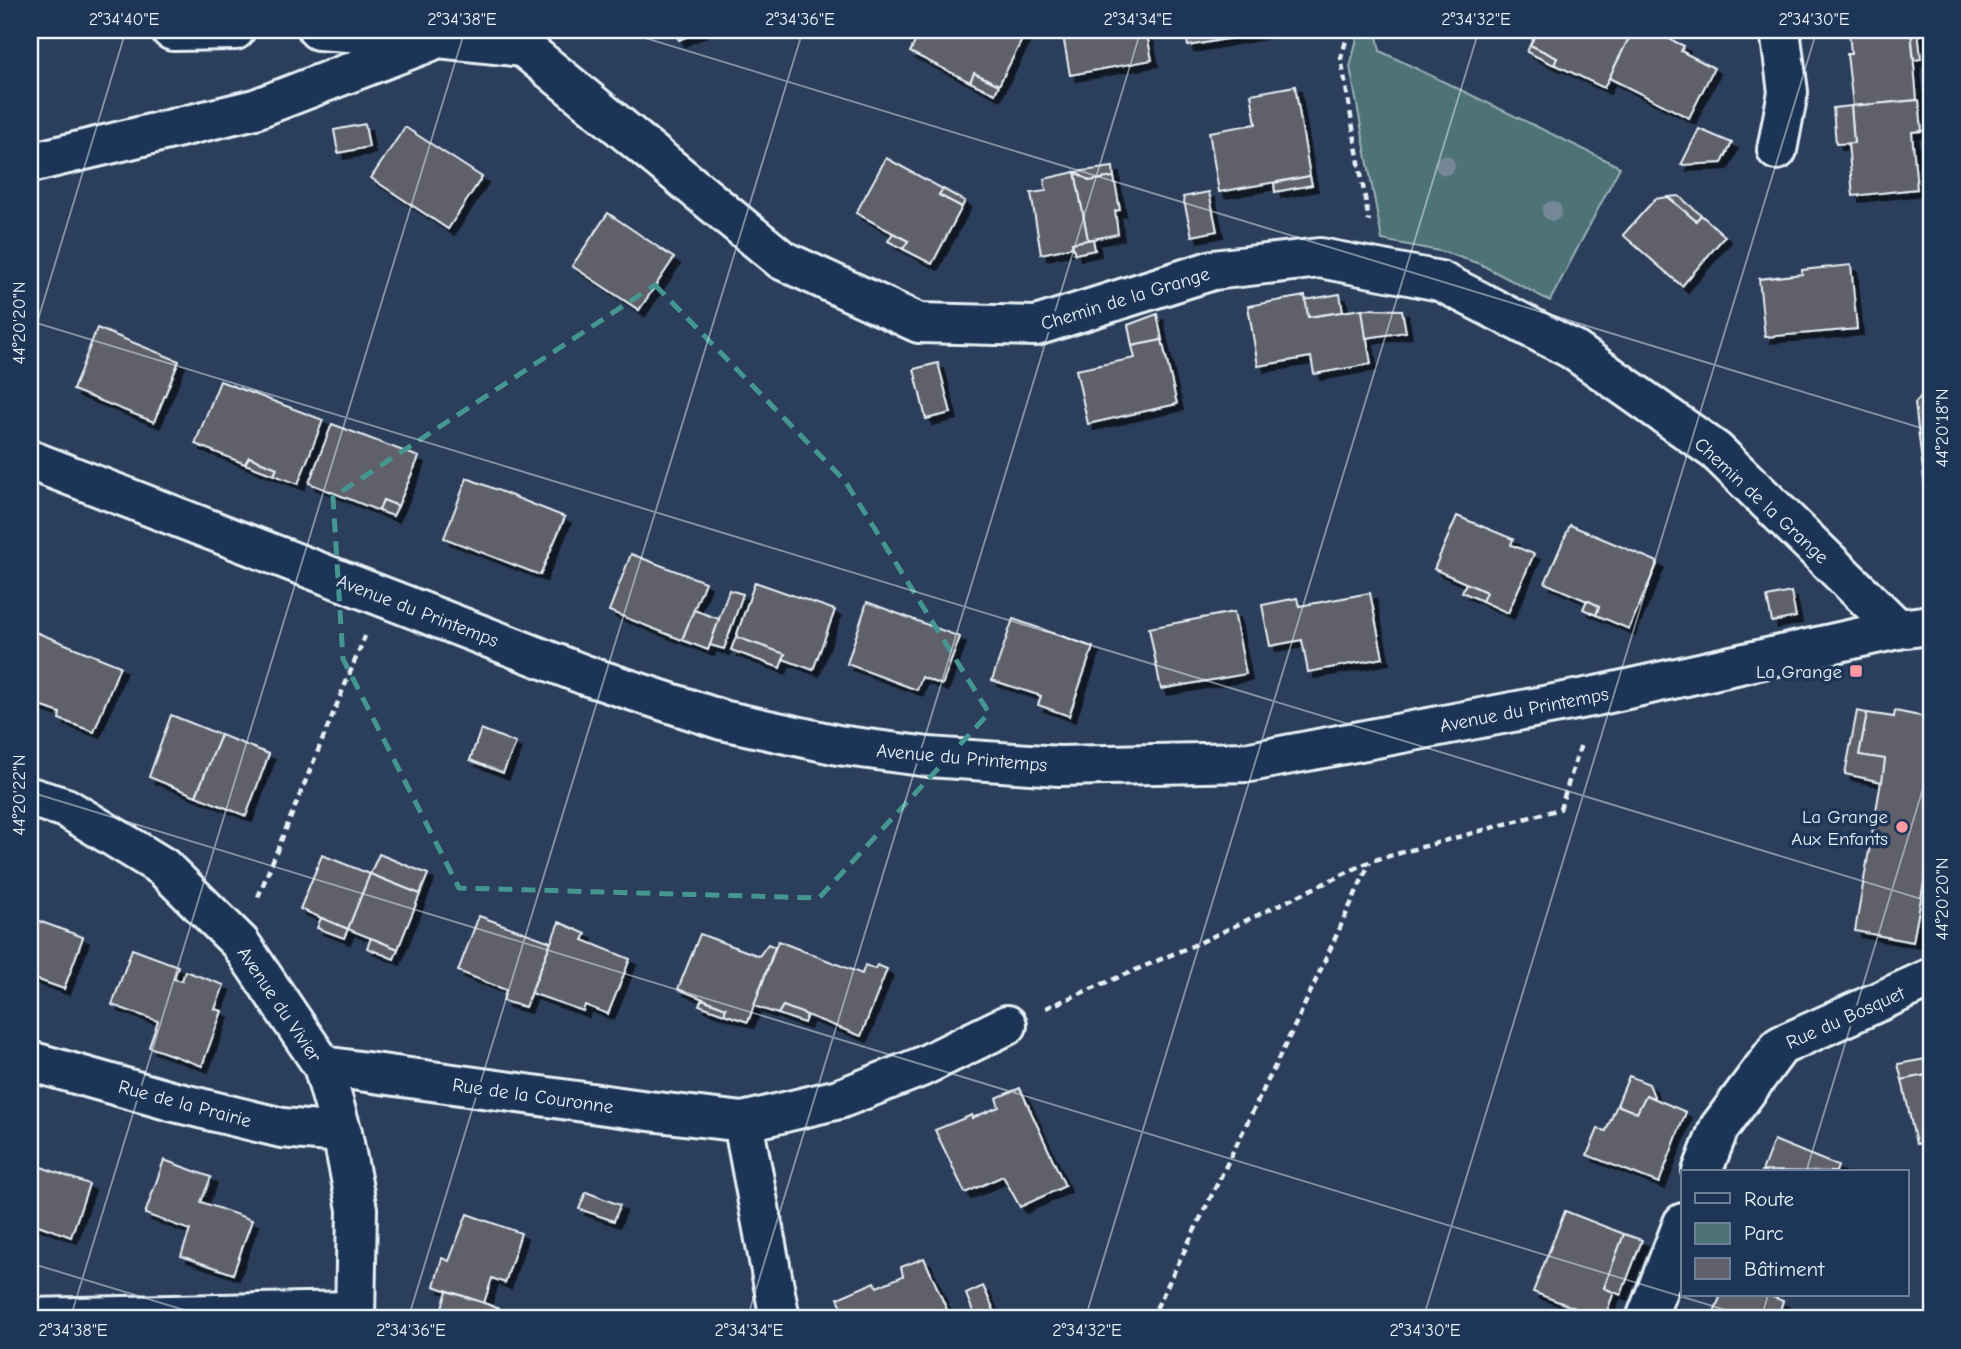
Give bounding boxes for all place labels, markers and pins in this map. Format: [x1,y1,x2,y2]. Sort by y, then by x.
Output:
place label: La Grange [1756,661,1842,683]
marker: La Grange [1848,663,1864,679]
place label: La Grange Aux Enfants [1791,806,1888,850]
marker: La Grange Aux Enfants [1894,819,1910,835]

